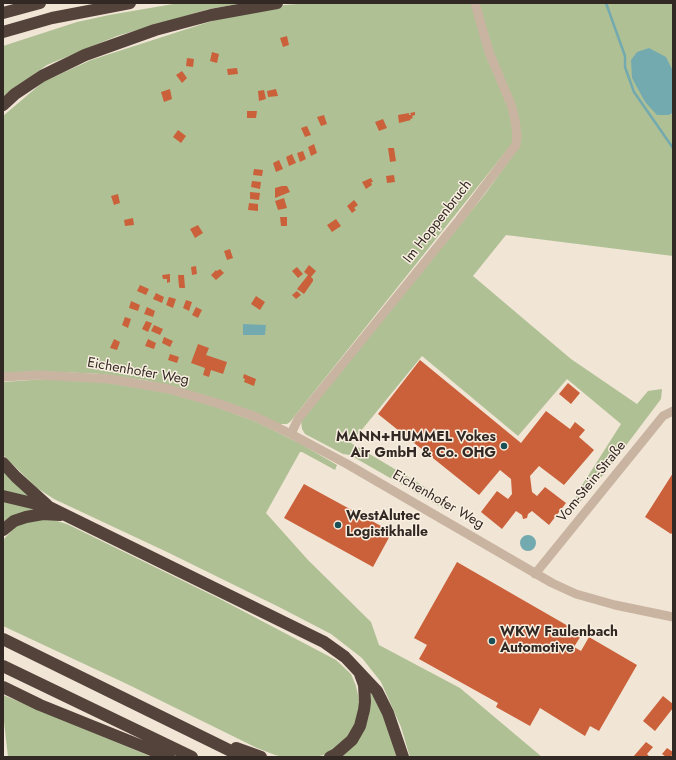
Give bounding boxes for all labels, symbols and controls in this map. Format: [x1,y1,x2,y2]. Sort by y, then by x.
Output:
street label: Im Hoppenbruch [400,177,476,267]
street label: Eichenhofer Weg [86,355,190,389]
place label: MANN+HUMMEL Vokes Air GmbH & Co. OHG [336,430,496,462]
street label: Vom-Stein-Straße [554,438,630,526]
marker: MANN+HUMMEL Vokes Air GmbH & Co. OHG [499,441,509,451]
street label: Eichenhofer Weg [389,467,487,533]
place label: WestAlutec Logistikhalle [346,509,428,542]
marker: WestAlutec Logistikhalle [333,520,343,530]
place label: WKW Faulenbach Automotive [500,625,618,658]
marker: WKW Faulenbach Automotive [487,636,497,646]

